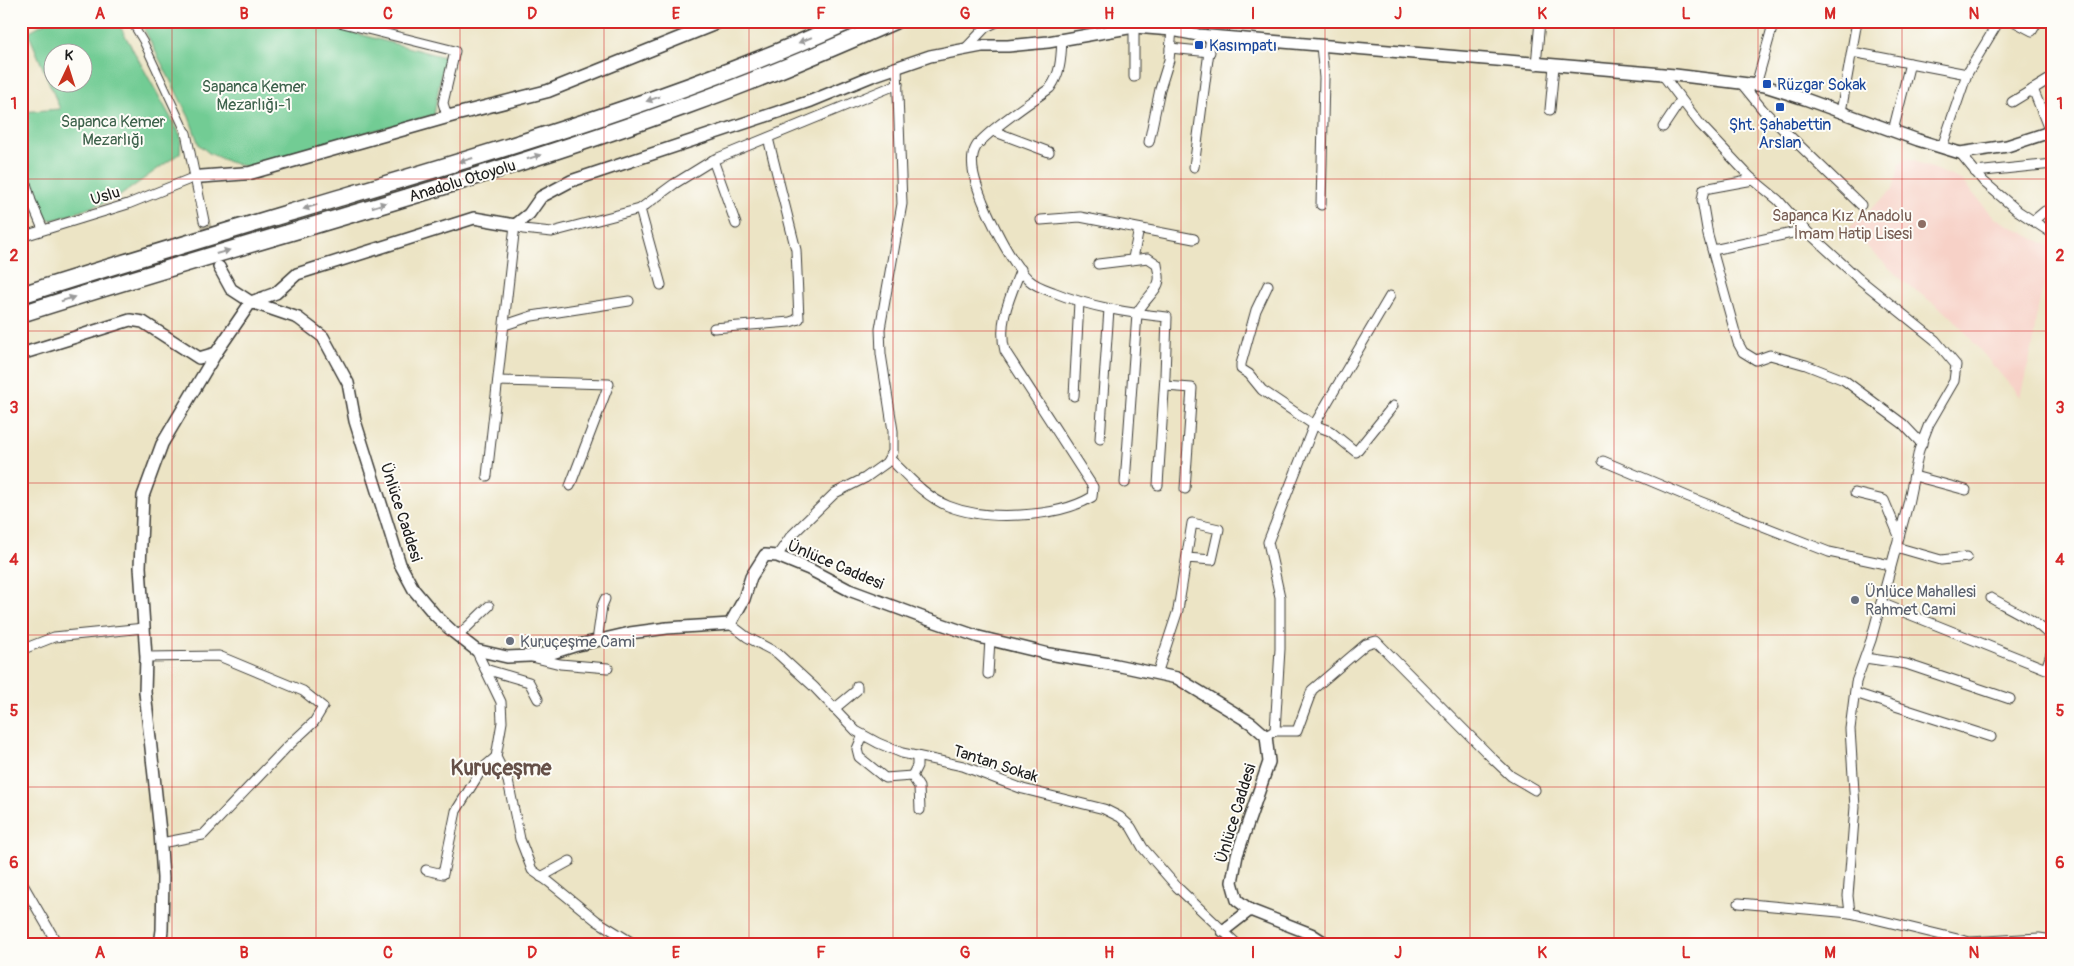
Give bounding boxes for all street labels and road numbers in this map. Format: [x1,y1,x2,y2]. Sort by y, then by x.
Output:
street label: Anadolu Otoyolu [406,155,518,207]
street label: Uslu [88,182,122,210]
street label: Ünlüce Caddesi [376,460,426,564]
street label: Ünlüce Caddesi [784,536,887,594]
street label: Tantan Sokak [951,741,1041,787]
street label: Ünlüce Caddesi [1211,761,1261,865]

